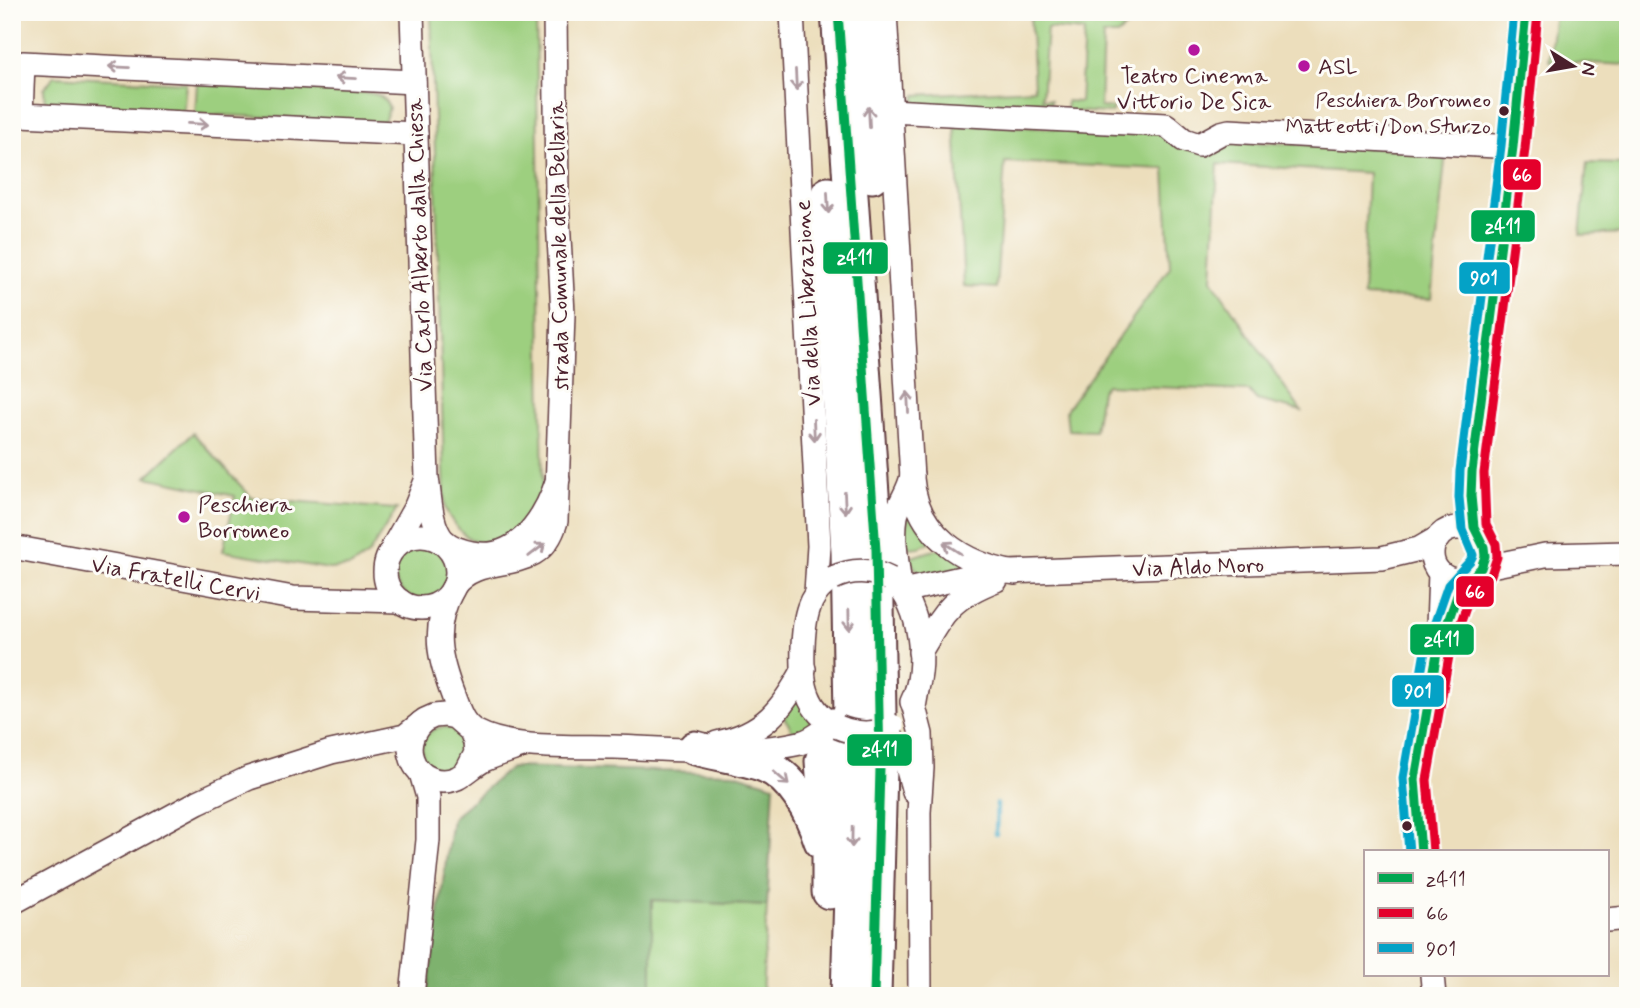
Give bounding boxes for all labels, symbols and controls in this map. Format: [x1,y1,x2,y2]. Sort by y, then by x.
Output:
north arrow [1538,32,1608,102]
marker: Teatro Cinema Vittorio De Sica [1186,42,1202,58]
place label: ASL [1318,53,1358,83]
marker: ASL [1296,58,1312,74]
text: N [1575,60,1602,78]
one-way arrow [108,61,131,74]
place label: Teatro Cinema Vittorio De Sica [1117,62,1271,118]
one-way arrow [789,69,802,92]
one-way arrow [335,72,358,85]
place label: Peschiera Borromeo Matteotti/Don Sturzo [1285,87,1491,141]
street label: Via Carlo Alberto dalla Chiesa [401,97,441,392]
street label: strada Comunale della Bellaria [542,101,578,391]
marker: Peschiera Borromeo Matteotti/Don Sturzo [1497,104,1511,118]
one-way arrow [862,106,875,129]
one-way arrow [187,117,210,130]
line badge: 66 [1502,158,1542,191]
text: 66 [1512,163,1533,188]
one-way arrow [822,191,835,214]
street label: Via della Liberazione [789,199,829,407]
line badge: z411 [1470,209,1536,243]
text: z411 [1485,215,1521,240]
line badge: z411 [822,241,889,275]
text: z411 [837,246,873,271]
line badge: 901 [1458,261,1511,295]
text: 901 [1470,267,1498,292]
one-way arrow [901,391,914,414]
one-way arrow [807,418,820,441]
place label: Peschiera Borromeo [198,491,292,547]
one-way arrow [839,491,852,514]
marker: Peschiera Borromeo [176,509,192,525]
one-way arrow [943,541,962,555]
one-way arrow [527,543,545,558]
street label: Via Fratelli Cervi [89,550,263,610]
street label: Via Aldo Moro [1131,551,1265,585]
line badge: 66 [1455,575,1495,608]
text: 66 [1465,580,1486,605]
one-way arrow [842,608,856,631]
line badge: z411 [1409,623,1475,656]
text: z411 [1424,628,1460,653]
line badge: 901 [1391,674,1445,708]
text: 901 [1404,680,1432,705]
line badge: z411 [846,733,913,767]
text: z411 [862,738,898,763]
one-way arrow [772,770,790,786]
unlabelled marker [1400,819,1414,833]
one-way arrow [846,825,859,848]
legend [1364,850,1608,976]
text: z411 [1426,866,1466,894]
text: 66 [1426,900,1448,928]
text: 901 [1426,936,1457,964]

